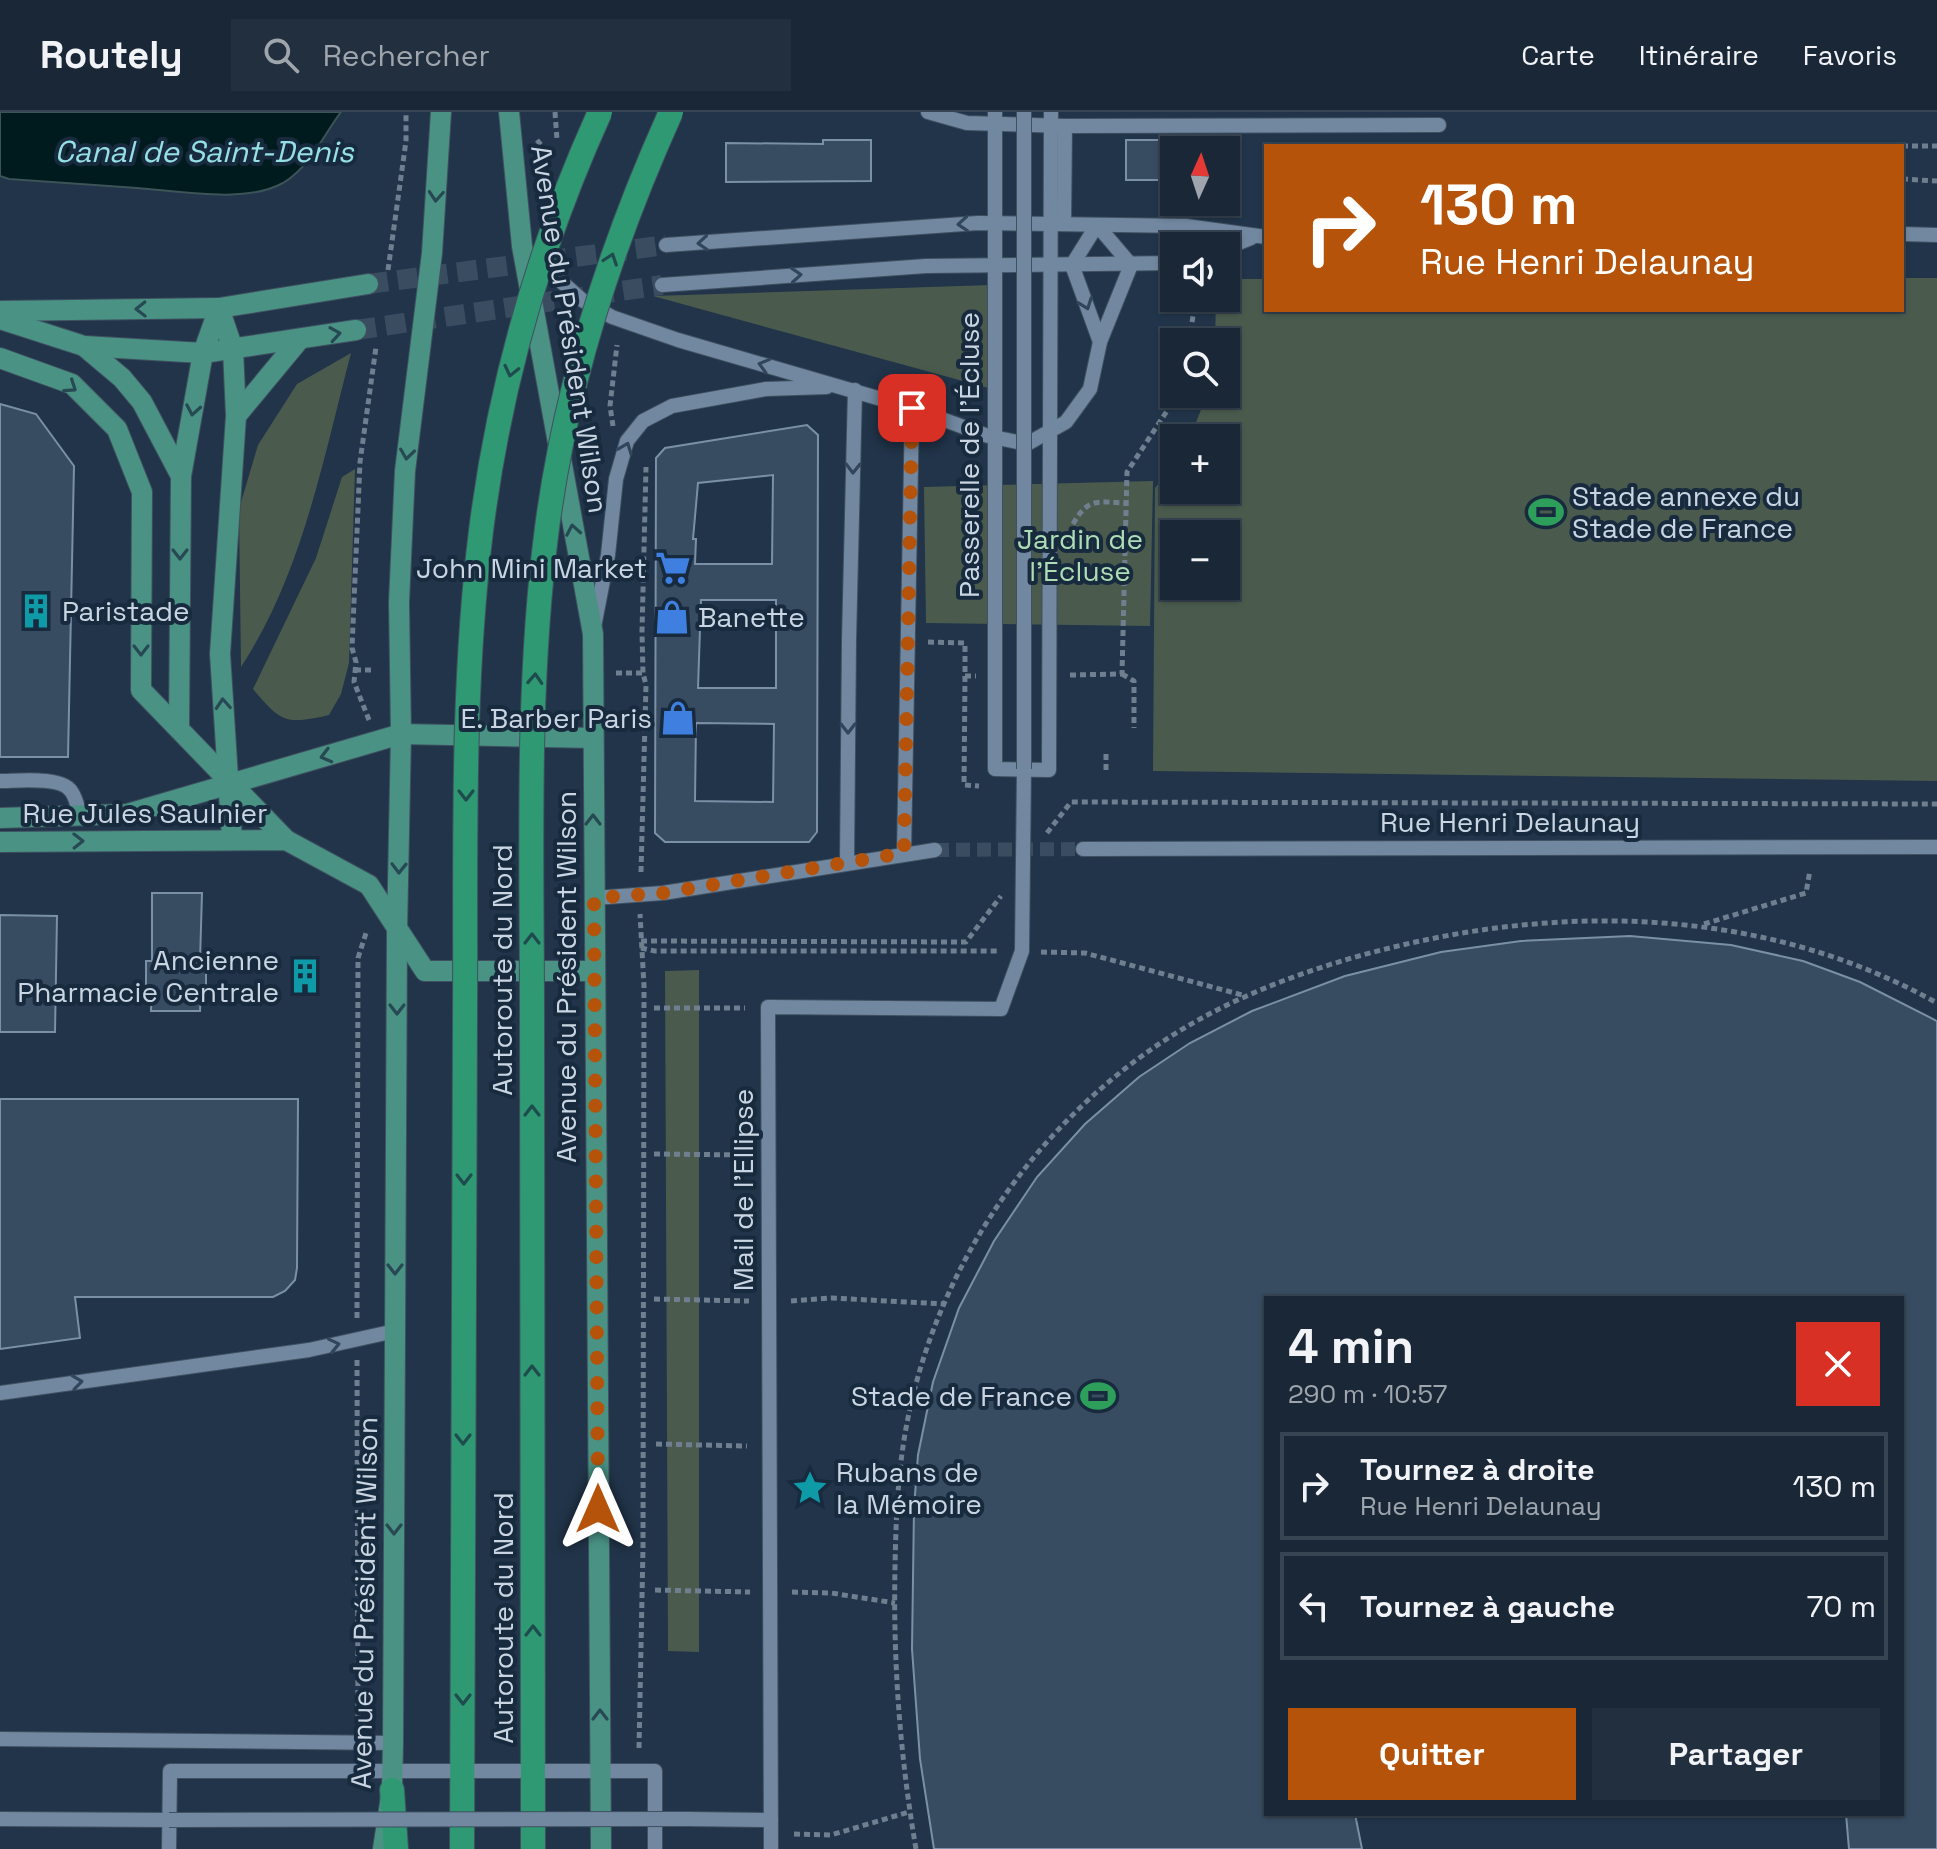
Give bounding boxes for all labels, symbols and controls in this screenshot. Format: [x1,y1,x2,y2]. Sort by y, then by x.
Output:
search box [231,19,791,91]
text: Routely [40,31,183,79]
icon: search [259,33,303,77]
text: Rechercher [323,36,490,75]
text: Carte [1521,37,1595,73]
text: Itinéraire [1639,37,1759,73]
text: Favoris [1803,37,1897,73]
water label: Canal de Saint-Denis [54,132,355,171]
north arrow [1160,136,1240,216]
map controls [1160,136,1240,600]
street label: Avenue du Président Wilson [523,142,617,516]
text: 130 m [1420,169,1578,240]
icon: right [1288,176,1392,280]
one-way arrow [428,190,445,203]
one-way arrow [956,215,969,232]
button: sound [1160,232,1240,312]
one-way arrow [696,234,709,251]
text: Rue Henri Delaunay [1420,239,1755,285]
one-way arrow [602,253,618,267]
one-way arrow [790,267,803,284]
one-way arrow [1076,296,1093,310]
one-way arrow [134,300,147,318]
street label: Passerelle de l'Écluse [951,312,987,598]
one-way arrow [328,326,342,343]
button: search [1160,328,1240,408]
one-way arrow [758,358,771,374]
one-way arrow [503,363,520,377]
pin [878,374,946,442]
one-way arrow [63,377,77,392]
icon: arrive [890,386,934,430]
one-way arrow [185,403,202,417]
button: + [1160,424,1240,504]
one-way arrow [616,442,633,456]
one-way arrow [399,448,416,461]
one-way arrow [844,462,862,475]
place label: Stade annexe du Stade de France [1572,478,1800,546]
sports icon: Stade annexe du Stade de France [1527,493,1565,531]
button: − [1160,520,1240,600]
park label: Jardin de l'Écluse [1017,521,1143,589]
one-way arrow [566,523,583,537]
one-way arrow [171,548,189,561]
supermarket icon: John Mini Market [654,549,692,587]
place label: John Mini Market [416,550,647,586]
building icon: Paristade [17,592,55,630]
place label: Paristade [62,593,190,629]
shop icon: Banette [653,598,691,636]
place label: Banette [698,599,805,635]
one-way arrow [132,644,150,657]
one-way arrow [526,672,543,685]
one-way arrow [215,697,232,710]
shop icon: E. Barber Paris [659,699,697,737]
place label: E. Barber Paris [461,700,652,736]
one-way arrow [839,722,857,735]
one-way arrow [320,747,334,763]
one-way arrow [457,789,475,802]
street label: Avenue du Président Wilson [548,791,584,1163]
street label: Rue Jules Saulnier [22,795,268,831]
street label: Rue Henri Delaunay [1380,804,1640,840]
one-way arrow [585,813,602,826]
one-way arrow [72,832,85,850]
street label: Autoroute du Nord [484,844,520,1096]
one-way arrow [390,862,407,875]
one-way arrow [523,932,541,945]
place label: Ancienne Pharmacie Centrale [17,942,279,1010]
building icon: Ancienne Pharmacie Centrale [286,957,324,995]
one-way arrow [388,1003,406,1016]
street label: Mail de l'Ellipse [725,1089,761,1291]
one-way arrow [523,1104,541,1117]
one-way arrow [455,1173,473,1186]
one-way arrow [386,1263,404,1276]
text: 4 min [1288,1316,1414,1377]
button: close [1796,1322,1880,1406]
one-way arrow [327,1337,341,1354]
one-way arrow [523,1364,541,1377]
one-way arrow [70,1374,84,1391]
sports icon: Stade de France [1079,1377,1117,1415]
text: 290 m · 10:57 [1288,1377,1448,1411]
place label: Stade de France [851,1378,1072,1414]
street label: Avenue du Président Wilson [343,1417,385,1789]
one-way arrow [454,1433,472,1446]
text: Tournez à droite [1360,1450,1594,1489]
place label: Rubans de la Mémoire [836,1454,982,1522]
icon: right [1292,1464,1336,1508]
position arrow [556,1467,640,1551]
text: 130 m [1793,1467,1876,1506]
place icon: Rubans de la Mémoire [791,1469,829,1507]
text: Rue Henri Delaunay [1360,1489,1602,1523]
street label: Autoroute du Nord [485,1492,521,1744]
one-way arrow [385,1523,403,1536]
icon: left [1292,1584,1336,1628]
text: Tournez à gauche [1360,1587,1615,1626]
text: 70 m [1807,1587,1876,1626]
one-way arrow [524,1624,542,1637]
one-way arrow [454,1693,472,1706]
one-way arrow [591,1708,609,1721]
button: Quitter [1288,1708,1576,1800]
button: Partager [1592,1708,1880,1800]

